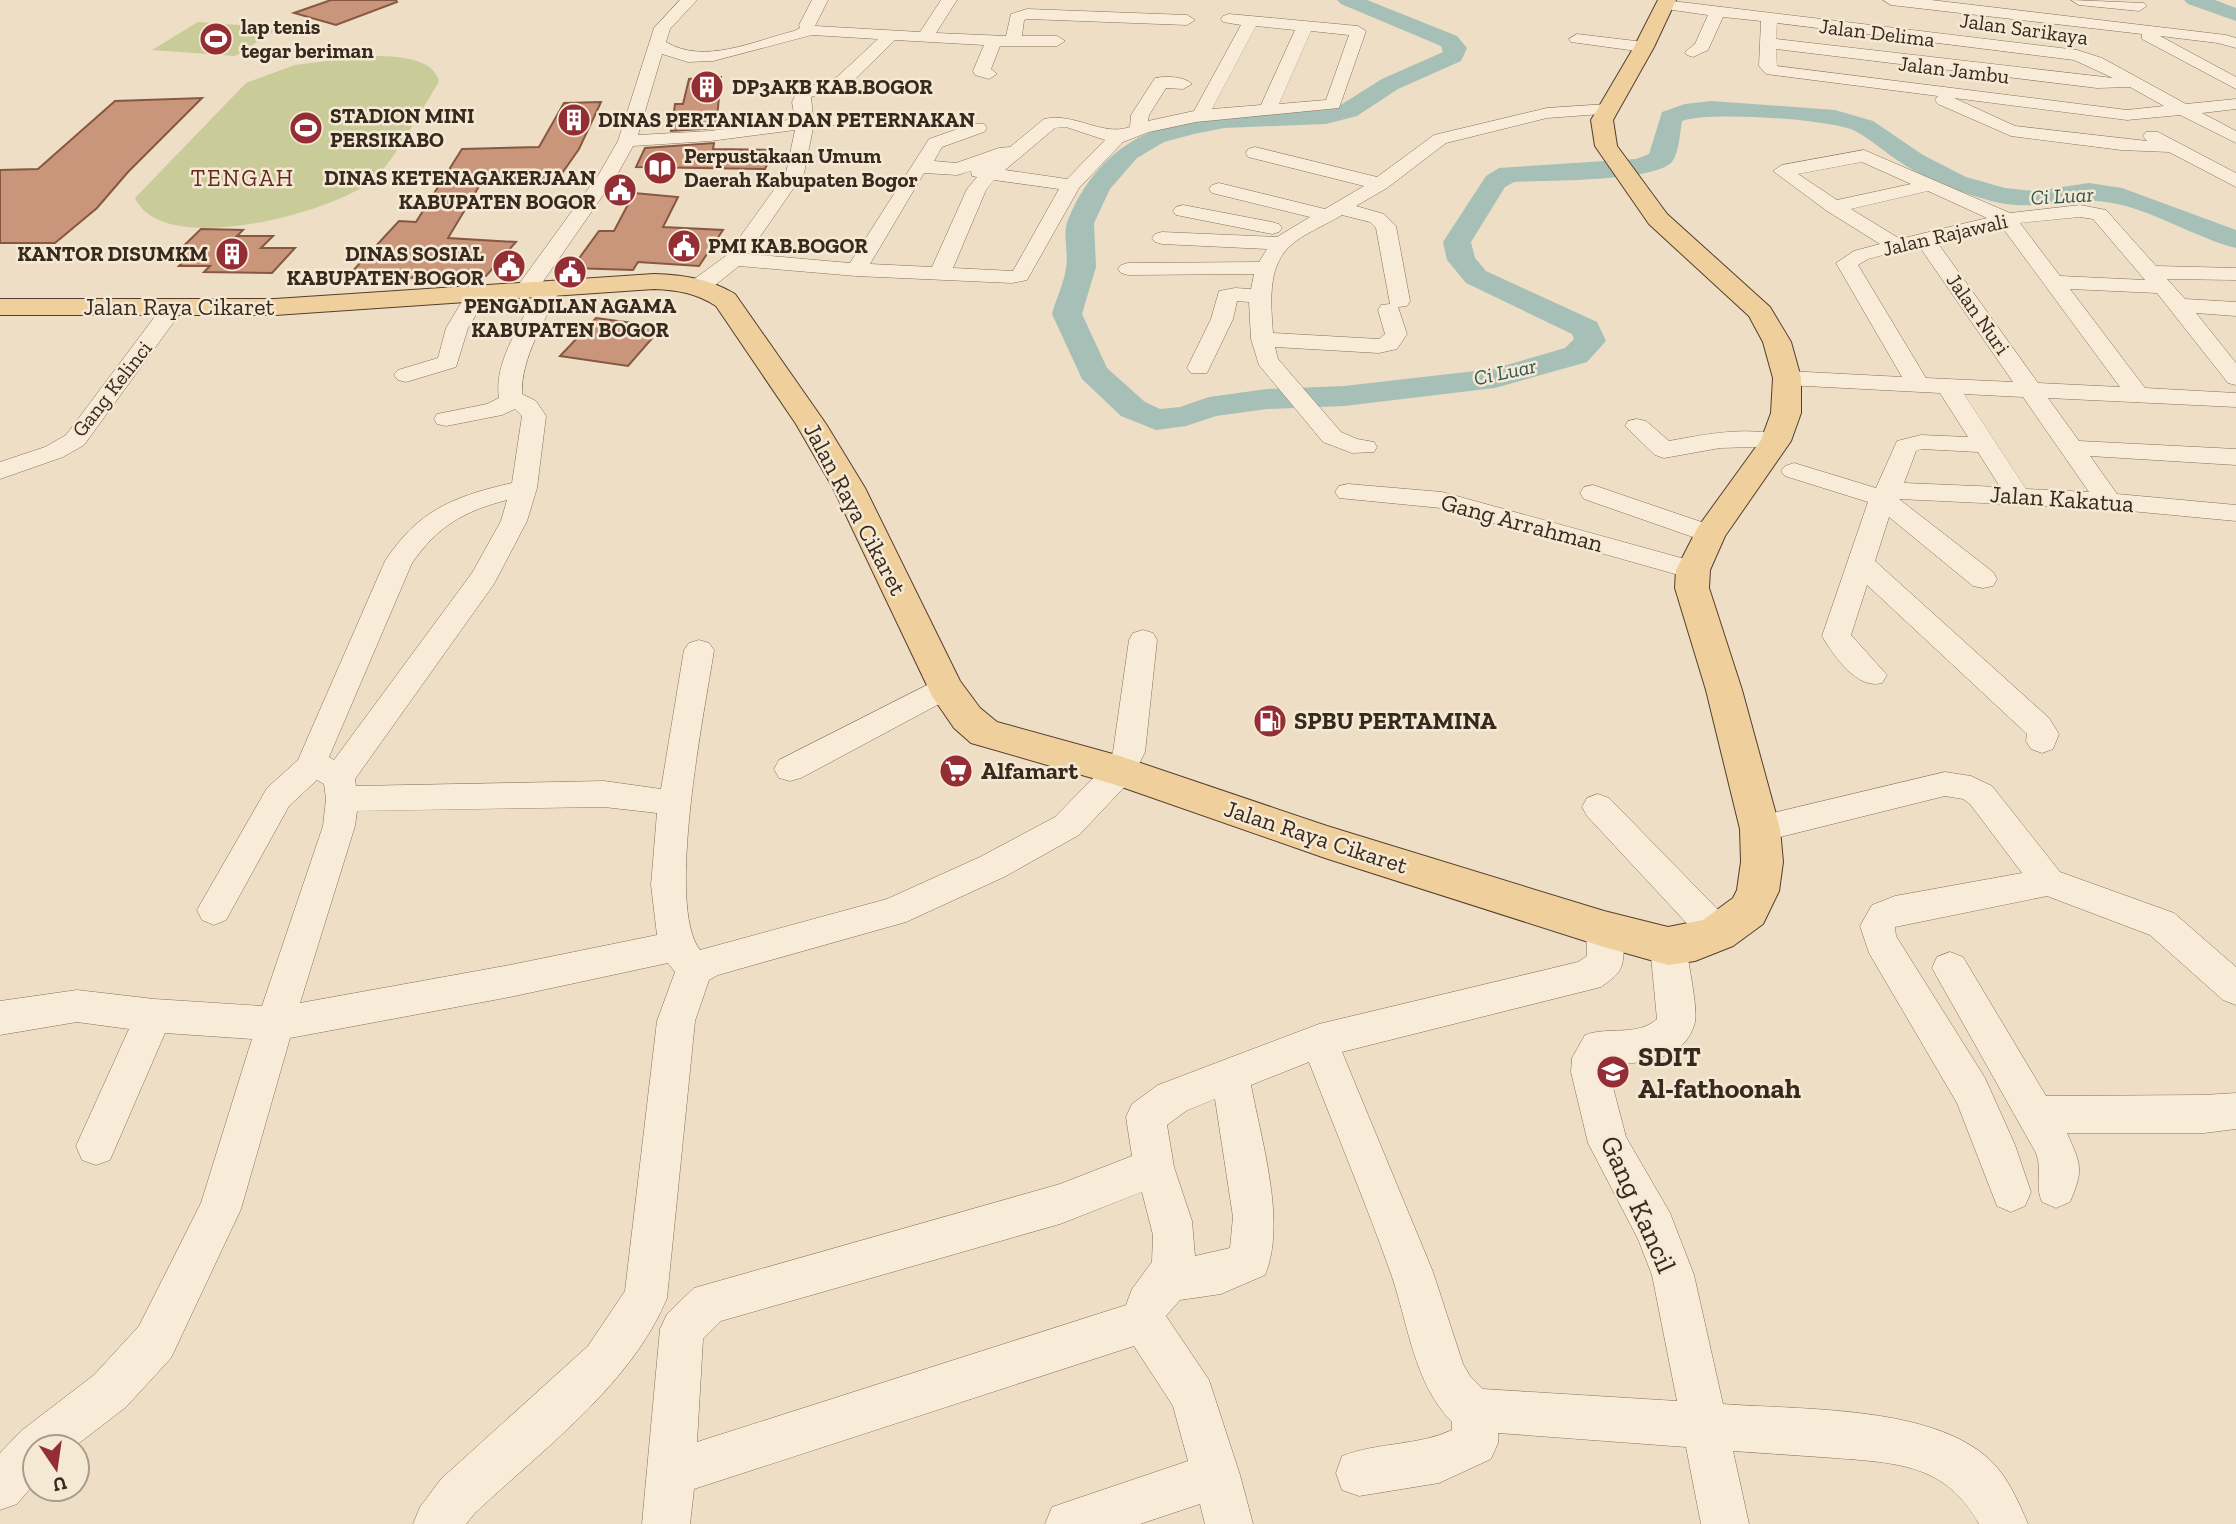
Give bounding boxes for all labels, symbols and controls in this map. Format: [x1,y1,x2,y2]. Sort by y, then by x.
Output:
street label: Jalan Sarikaya [1958,7,2090,50]
street label: Jalan Delima [1818,13,1936,52]
place label: lap tenis tegar beriman [241,14,374,63]
sports icon: lap tenis tegar beriman [197,20,235,58]
street label: Jalan Jambu [1897,50,2011,89]
building icon: DP3AKB KAB.BOGOR [688,68,726,106]
place label: DP3AKB KAB.BOGOR [732,74,933,99]
building icon: DINAS PERTANIAN DAN PETERNAKAN [555,101,593,139]
place label: STADION MINI PERSIKABO [330,103,474,152]
place label: DINAS PERTANIAN DAN PETERNAKAN [598,107,975,132]
sports icon: STADION MINI PERSIKABO [287,109,325,147]
place label: Perpustakaan Umum Daerah Kabupaten Bogor [684,143,918,192]
library icon: Perpustakaan Umum Daerah Kabupaten Bogor [641,149,679,187]
district label: TENGAH [191,164,295,192]
place label: DINAS KETENAGAKERJAAN KABUPATEN BOGOR [324,165,597,214]
public building icon: DINAS KETENAGAKERJAAN KABUPATEN BOGOR [601,171,639,209]
water label: Ci Luar [2030,181,2095,210]
street label: Jalan Rajawali [1880,208,2010,262]
public building icon: PMI KAB.BOGOR [665,227,703,265]
place label: PMI KAB.BOGOR [708,233,868,258]
building icon: KANTOR DISUMKM [213,235,251,273]
place label: KANTOR DISUMKM [17,241,208,266]
place label: DINAS SOSIAL KABUPATEN BOGOR [286,241,485,290]
public building icon: DINAS SOSIAL KABUPATEN BOGOR [490,247,528,285]
public building icon: PENGADILAN AGAMA KABUPATEN BOGOR [551,253,589,291]
street label: Jalan Nuri [1941,268,2015,359]
street label: Jalan Raya Cikaret [84,292,275,321]
place label: PENGADILAN AGAMA KABUPATEN BOGOR [464,293,677,342]
street label: Gang Kelinci [66,336,157,442]
water label: Ci Luar [1471,353,1539,390]
street label: Jalan Raya Cikaret [798,418,913,600]
street label: Jalan Kakatua [1989,479,2135,518]
street label: Gang Arrahman [1438,487,1607,558]
fuel station icon: SPBU PERTAMINA [1251,702,1289,740]
place label: SPBU PERTAMINA [1294,706,1497,735]
supermarket icon: Alfamart [937,752,975,790]
place label: Alfamart [981,756,1078,785]
street label: Jalan Raya Cikaret [1221,793,1411,880]
place label: SDIT Al-fathoonah [1638,1040,1801,1105]
school or university icon: SDIT Al-fathoonah [1594,1053,1632,1091]
street label: Gang Kancil [1594,1131,1683,1278]
north arrow [21,1433,91,1503]
text: U [50,1471,69,1497]

